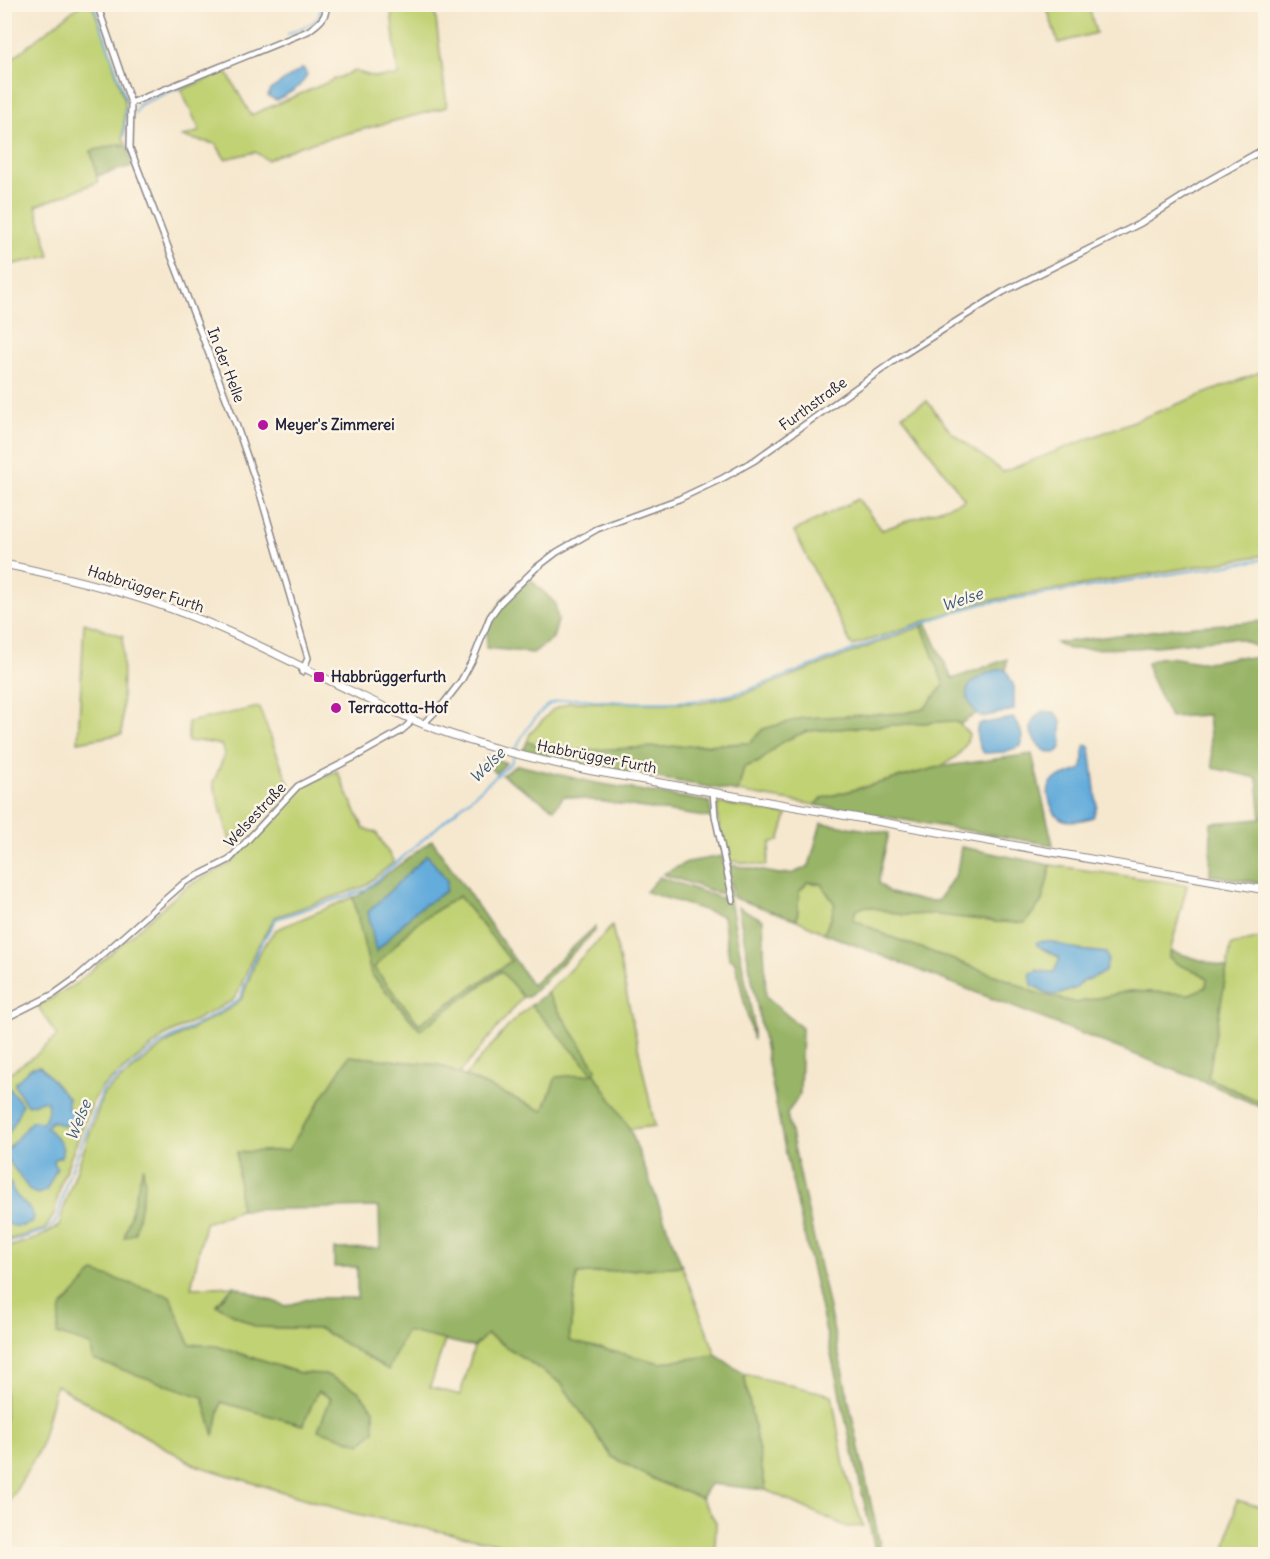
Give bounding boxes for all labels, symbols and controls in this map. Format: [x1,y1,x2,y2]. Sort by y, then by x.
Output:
street label: In der Helle [203,325,249,405]
street label: Furthstraße [775,373,850,435]
place label: Meyer's Zimmerei [275,415,395,435]
marker: Meyer's Zimmerei [256,418,270,432]
street label: Habbrügger Furth [85,561,207,616]
water label: Welse [939,583,986,615]
place label: Habbrüggerfurth [331,667,447,687]
marker: Habbrüggerfurth [312,670,326,684]
place label: Terracotta-Hof [348,698,449,717]
marker: Terracotta-Hof [329,701,343,715]
street label: Habbrügger Furth [536,736,659,778]
water label: Welse [465,742,510,787]
street label: Welsestraße [220,778,290,851]
water label: Welse [61,1095,96,1143]

